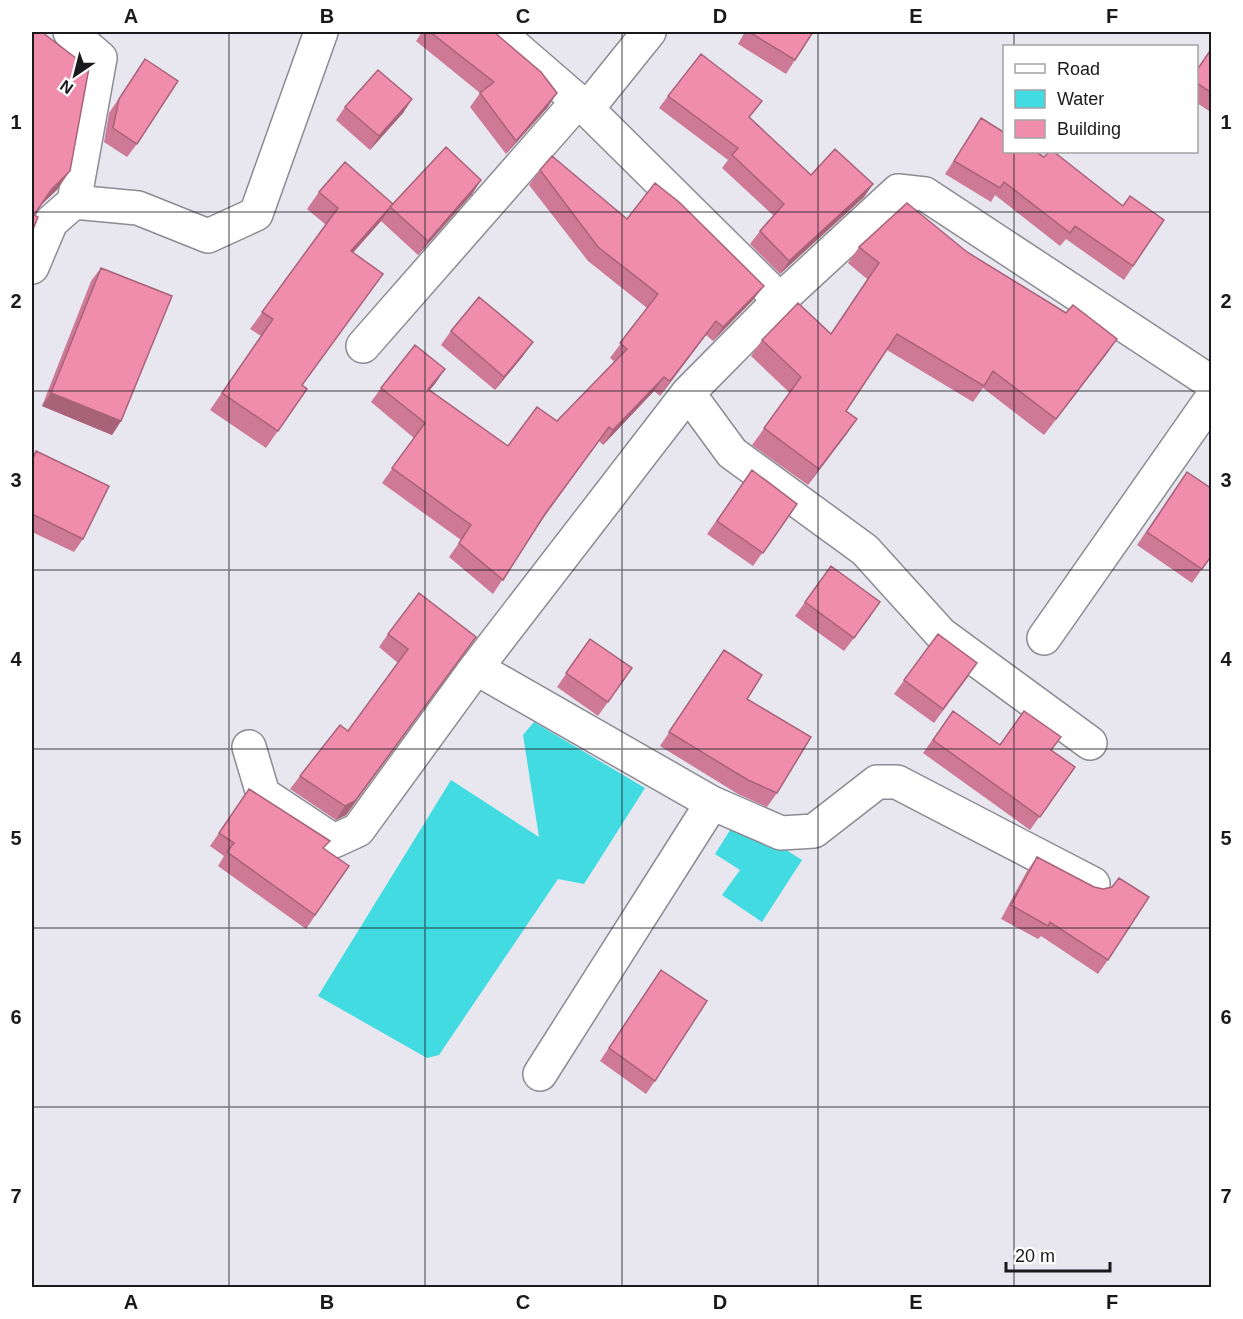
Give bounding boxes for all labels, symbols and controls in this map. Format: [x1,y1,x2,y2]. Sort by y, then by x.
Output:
text: A [124,5,138,27]
text: B [320,5,334,27]
text: C [516,5,530,27]
text: D [713,5,727,27]
text: E [909,5,923,27]
text: F [1106,5,1118,27]
north arrow [45,45,105,105]
legend [1003,45,1198,153]
text: Road [1057,59,1100,79]
text: N [57,77,76,97]
text: Water [1057,89,1104,109]
text: 1 [10,111,22,133]
text: 1 [1220,111,1232,133]
text: Building [1057,119,1121,139]
text: 2 [10,290,22,312]
text: 2 [1220,290,1232,312]
text: 3 [10,469,22,491]
text: 3 [1220,469,1232,491]
text: 4 [10,648,22,670]
text: 4 [1220,648,1232,670]
text: 5 [10,827,22,849]
text: 5 [1220,827,1232,849]
text: 6 [10,1006,22,1028]
text: 6 [1220,1006,1232,1028]
text: 7 [10,1185,22,1207]
text: 7 [1220,1185,1232,1207]
scale bar [1006,1235,1110,1273]
text: 20 m [1015,1246,1055,1266]
text: A [124,1291,138,1313]
text: B [320,1291,334,1313]
text: C [516,1291,530,1313]
text: D [713,1291,727,1313]
text: E [909,1291,923,1313]
text: F [1106,1291,1118,1313]

